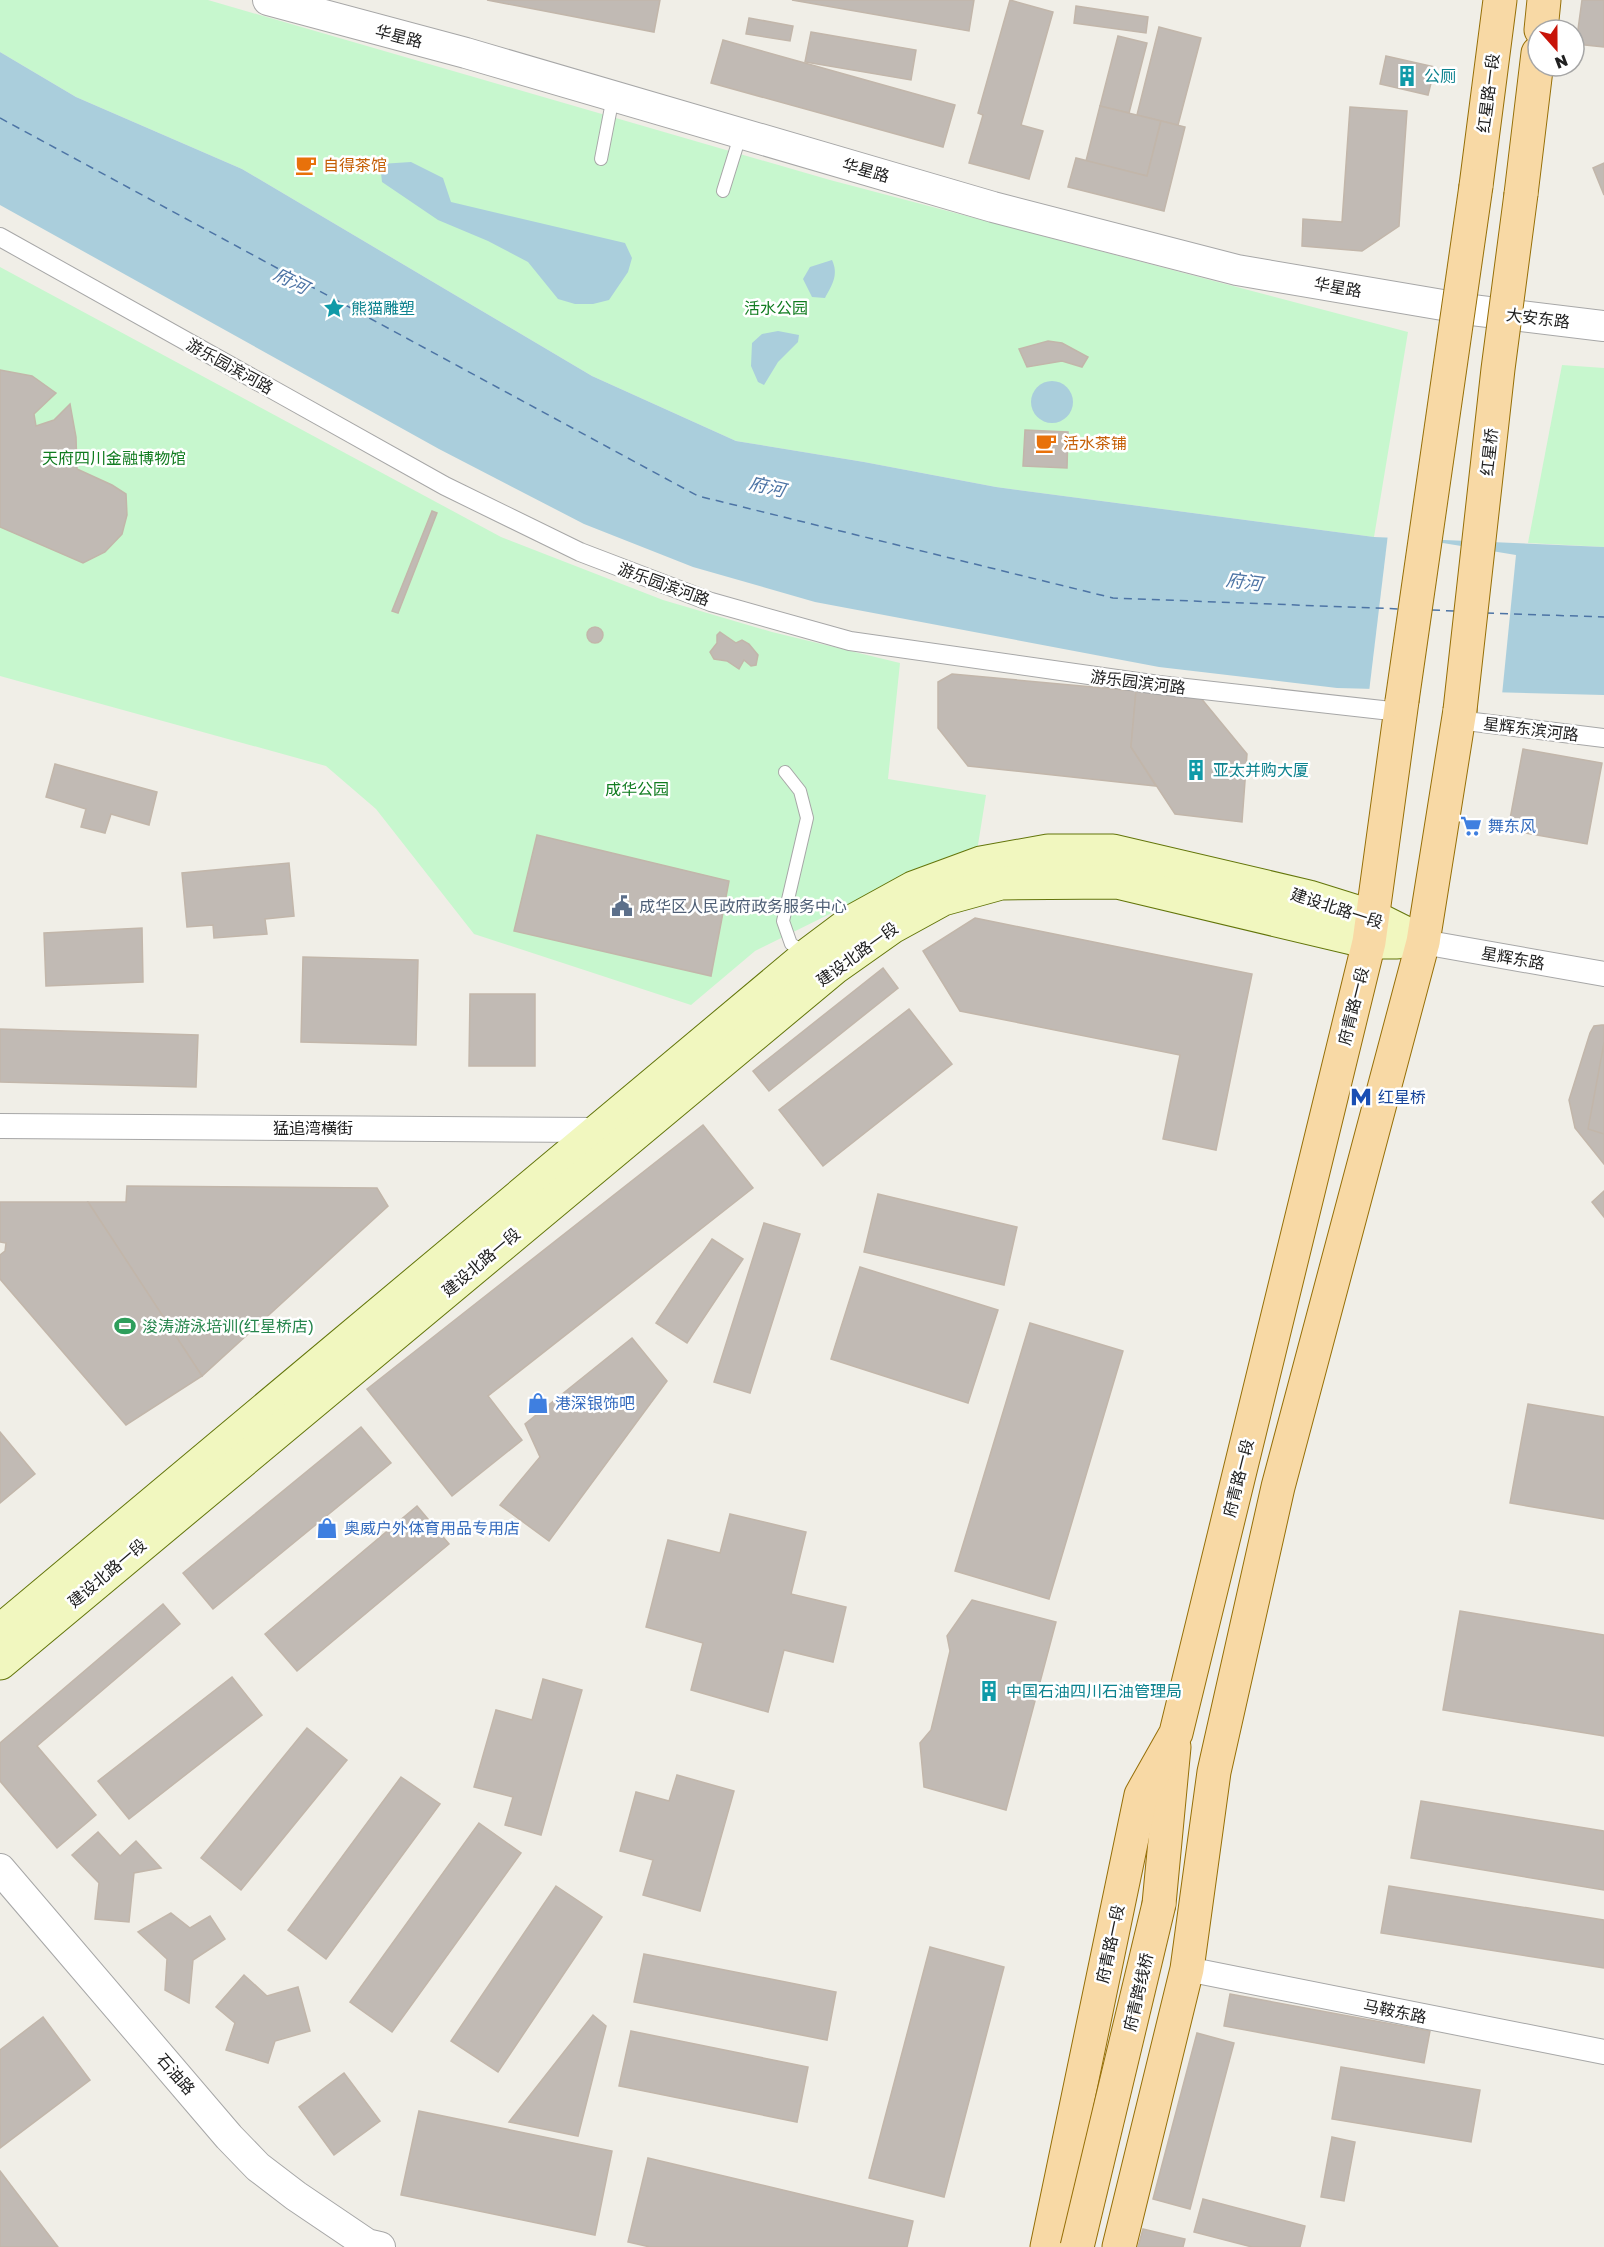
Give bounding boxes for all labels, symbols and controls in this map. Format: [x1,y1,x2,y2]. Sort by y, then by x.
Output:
north arrow [1526,18,1586,78]
street label: 华星路 [373,20,425,52]
text: N [1552,50,1571,74]
street label: 红星路一段 [1473,52,1503,134]
building icon: 公厕 [1395,64,1419,88]
place label: 公厕 [1424,66,1456,86]
cafe icon: 自得茶馆 [294,153,318,177]
street label: 华星路 [840,154,892,186]
place label: 自得茶馆 [323,155,387,175]
water label: 府河 [270,262,315,299]
street label: 华星路 [1313,273,1363,301]
place icon: 熊猫雕塑 [322,296,346,320]
place label: 熊猫雕塑 [351,298,415,318]
park label: 活水公园 [744,298,808,318]
street label: 大安东路 [1505,304,1571,332]
street label: 游乐园滨河路 [183,334,277,398]
street label: 红星桥 [1477,427,1501,477]
cafe icon: 活水茶铺 [1034,431,1058,455]
place label: 活水茶铺 [1063,433,1127,453]
park label: 天府四川金融博物馆 [42,448,186,468]
water label: 府河 [747,471,790,501]
street label: 游乐园滨河路 [615,558,713,610]
water label: 府河 [1225,568,1266,595]
street label: 游乐园滨河路 [1089,666,1187,698]
street label: 星辉东滨河路 [1482,713,1580,745]
building icon: 亚太并购大厦 [1184,758,1208,782]
place label: 亚太并购大厦 [1213,760,1309,780]
park label: 成华公园 [605,779,669,799]
supermarket icon: 舞东风 [1459,814,1483,838]
place label: 舞东风 [1488,816,1536,836]
street label: 建设北路一段 [1288,884,1386,932]
public building icon: 成华区人民政府政务服务中心 [610,894,634,918]
place label: 成华区人民政府政务服务中心 [639,896,847,916]
street label: 建设北路一段 [812,918,902,990]
street label: 星辉东路 [1480,943,1546,973]
street label: 府青路一段 [1334,965,1372,1047]
metro station icon: 红星桥 [1349,1085,1373,1109]
place label: 红星桥 [1378,1087,1426,1107]
street label: 猛追湾横街 [273,1118,353,1138]
street label: 建设北路一段 [438,1223,524,1301]
sports icon: 浚涛游泳培训(红星桥店) [113,1314,137,1338]
place label: 浚涛游泳培训(红星桥店) [142,1316,314,1336]
shop icon: 港深银饰吧 [526,1391,550,1415]
place label: 港深银饰吧 [555,1393,635,1413]
street label: 府青路一段 [1219,1437,1257,1519]
shop icon: 奥威户外体育用品专用店 [315,1516,339,1540]
place label: 奥威户外体育用品专用店 [344,1518,520,1538]
street label: 建设北路一段 [64,1534,150,1612]
building icon: 中国石油四川石油管理局 [977,1679,1001,1703]
place label: 中国石油四川石油管理局 [1006,1681,1182,1701]
street label: 府青路一段 [1092,1903,1128,1985]
street label: 府青跨线桥 [1119,1951,1157,2033]
street label: 马鞍东路 [1362,1995,1428,2027]
street label: 石油路 [153,2049,199,2099]

